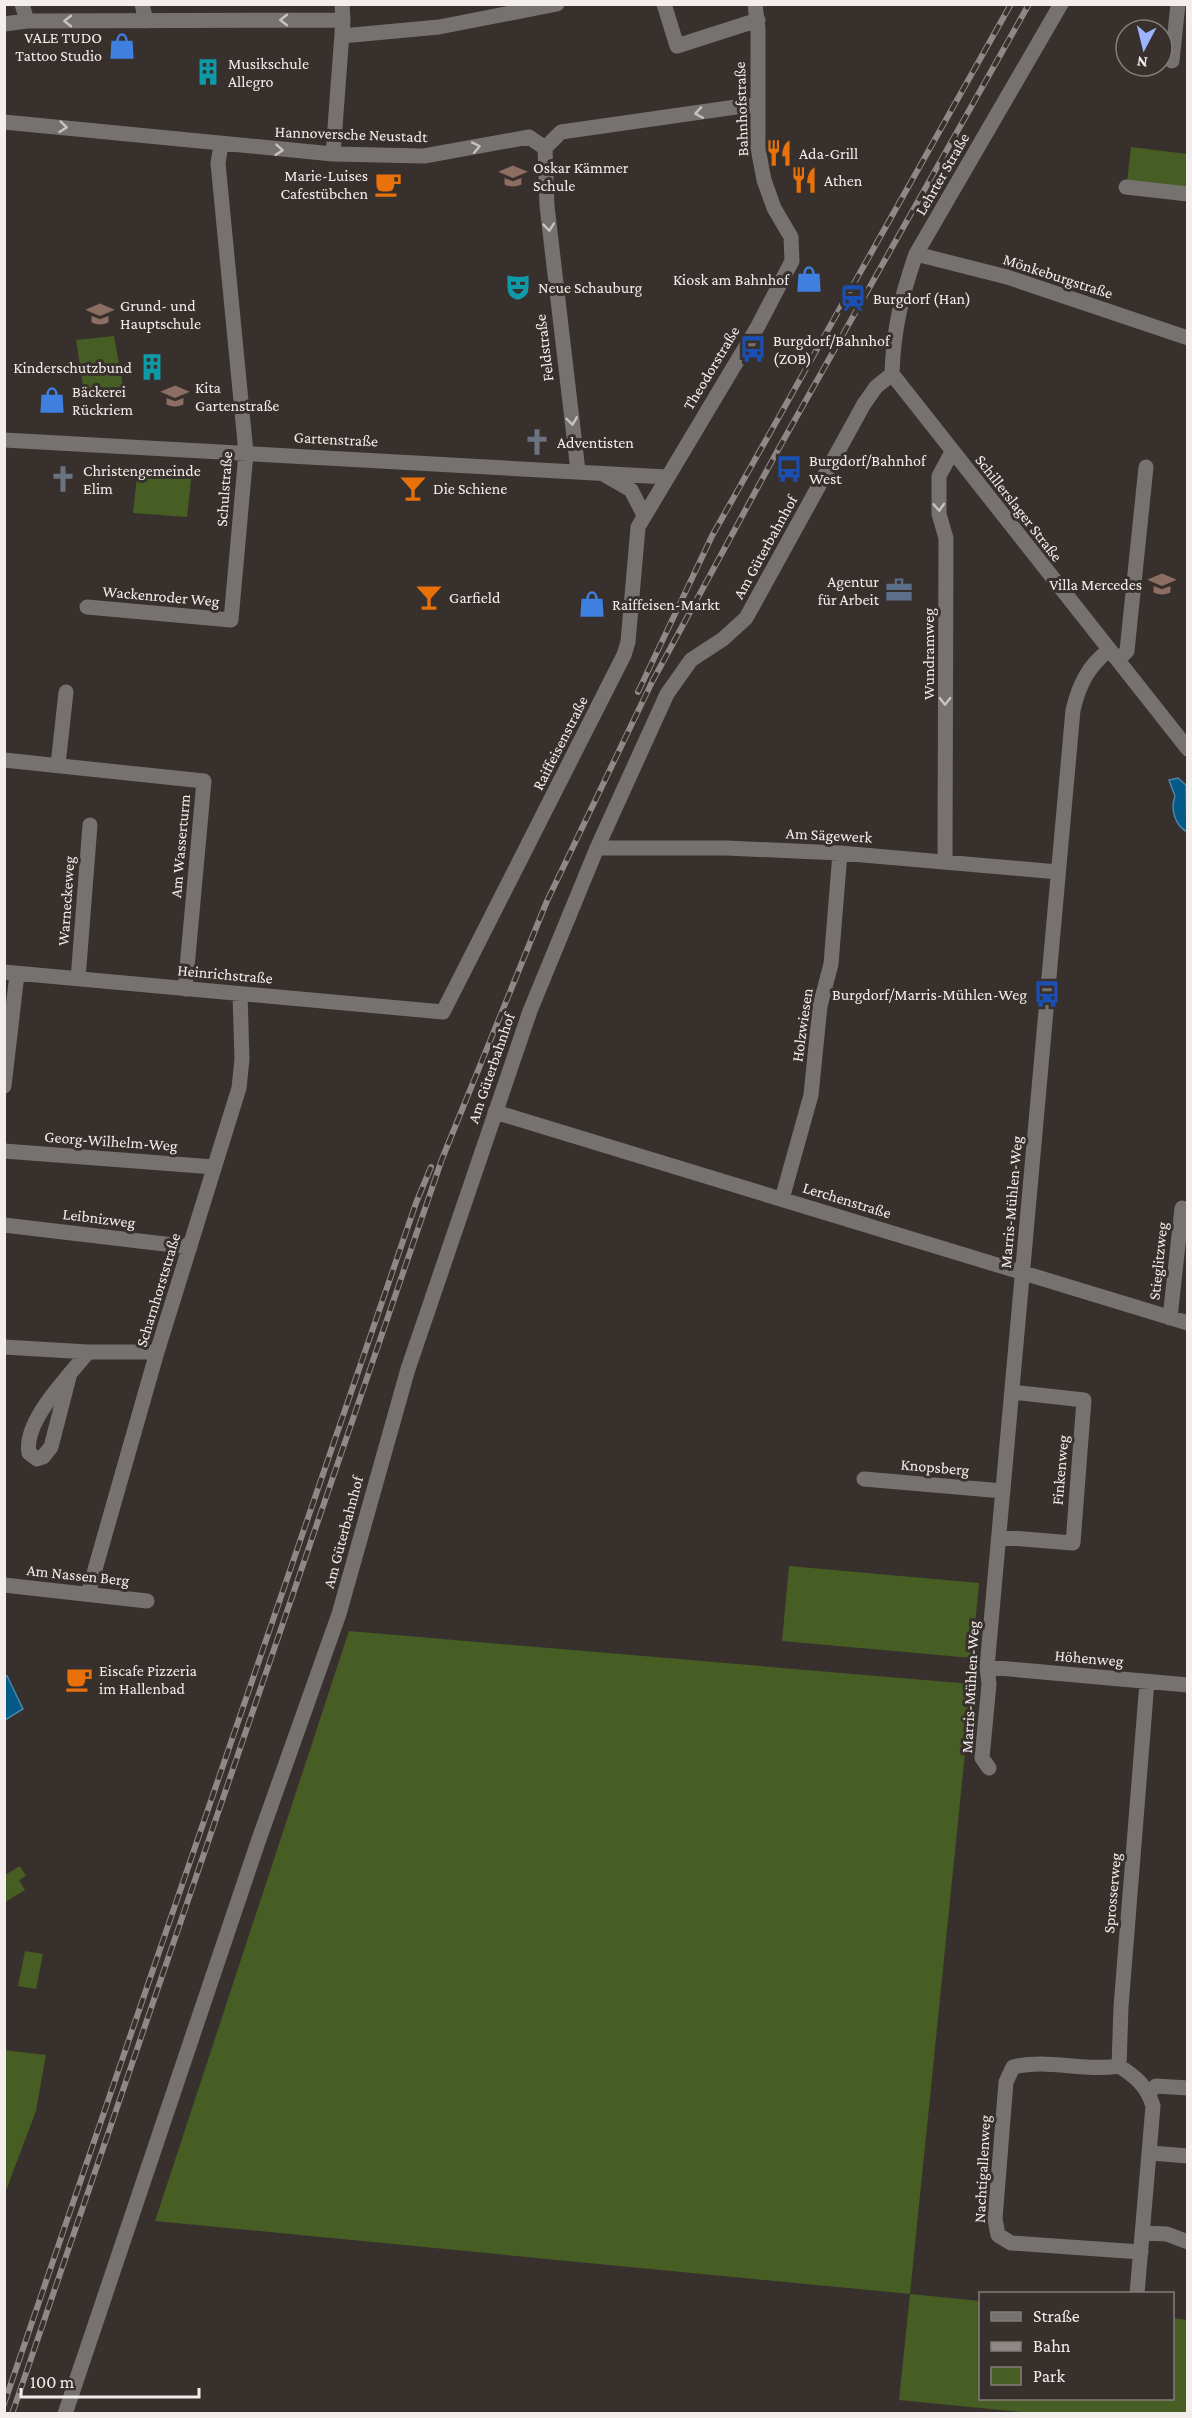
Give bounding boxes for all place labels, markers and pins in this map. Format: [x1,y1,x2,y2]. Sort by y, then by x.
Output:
place label: VALE TUDO Tattoo Studio [15,29,102,64]
shop icon: VALE TUDO Tattoo Studio [107,31,137,61]
place label: Musikschule Allegro [228,55,309,91]
building icon: Musikschule Allegro [193,57,223,87]
restaurant icon: Ada-Grill [764,138,794,168]
place label: Ada-Grill [799,145,858,162]
place label: Oskar Kämmer Schule [533,159,629,194]
school or university icon: Oskar Kämmer Schule [498,161,528,191]
restaurant icon: Athen [789,165,819,195]
place label: Marie-Luises Cafestübchen [280,167,368,202]
cafe icon: Marie-Luises Cafestübchen [373,169,403,199]
place label: Athen [824,172,863,189]
shop icon: Kiosk am Bahnhof [794,264,824,294]
place label: Kiosk am Bahnhof [673,271,790,288]
theatre icon: Neue Schauburg [503,272,533,302]
place label: Neue Schauburg [538,279,643,297]
station icon: Burgdorf (Han) [838,283,868,313]
place label: Burgdorf (Han) [873,290,971,308]
place label: Grund- und Hauptschule [120,297,201,333]
school or university icon: Grund- und Hauptschule [85,299,115,329]
place label: Burgdorf/Bahnhof (ZOB) [773,332,891,368]
bus stop icon: Burgdorf/Bahnhof (ZOB) [738,334,768,364]
building icon: Kinderschutzbund [137,352,167,382]
place label: Kinderschutzbund [13,359,133,376]
place label: Kita Gartenstraße [195,379,279,414]
school or university icon: Kita Gartenstraße [160,381,190,411]
place label: Bäckerei Rückriem [72,383,133,418]
shop icon: Bäckerei Rückriem [37,385,67,415]
church icon: Adventisten [522,427,552,457]
place label: Adventisten [557,434,634,451]
place label: Burgdorf/Bahnhof West [809,452,927,487]
bus stop icon: Burgdorf/Bahnhof West [774,454,804,484]
place label: Christengemeinde Elim [83,462,201,497]
church icon: Christengemeinde Elim [48,464,78,494]
bar icon: Die Schiene [398,473,428,503]
place label: Die Schiene [433,480,507,497]
school or university icon: Villa Mercedes [1147,569,1177,599]
place label: Agentur für Arbeit [818,573,880,608]
office icon: Agentur für Arbeit [884,575,914,605]
place label: Villa Mercedes [1049,576,1142,593]
bar icon: Garfield [414,582,444,612]
place label: Garfield [449,589,501,606]
shop icon: Raiffeisen-Markt [577,589,607,619]
place label: Raiffeisen-Markt [612,596,721,613]
bus stop icon: Burgdorf/Marris-Mühlen-Weg [1032,979,1062,1009]
place label: Burgdorf/Marris-Mühlen-Weg [832,986,1027,1004]
place label: Eiscafe Pizzeria im Hallenbad [99,1662,198,1697]
cafe icon: Eiscafe Pizzeria im Hallenbad [64,1664,94,1694]

